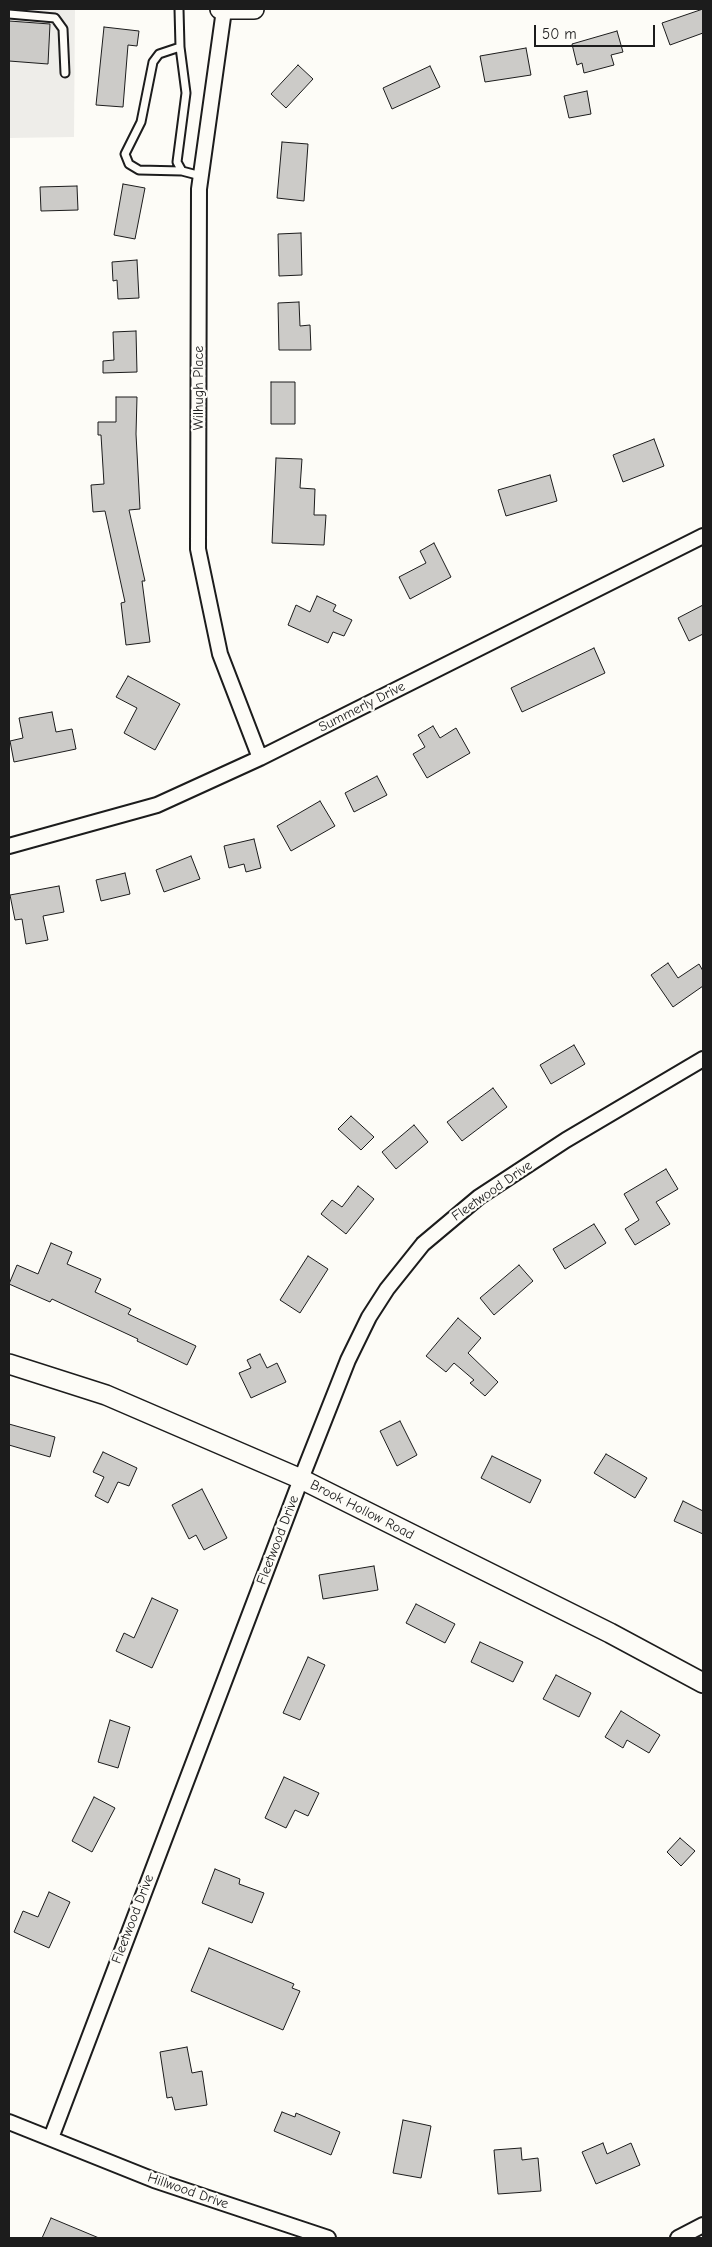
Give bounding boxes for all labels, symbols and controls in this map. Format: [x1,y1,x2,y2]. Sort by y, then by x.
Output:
scale bar [537,15,658,47]
text: 50 m [542,25,577,43]
street label: Wilhugh Place [191,346,207,430]
street label: Summerly Drive [316,678,408,736]
street label: Fleetwood Drive [449,1157,535,1225]
street label: Brook Hollow Road [307,1477,417,1543]
street label: Fleetwood Drive [253,1493,303,1587]
street label: Fleetwood Drive [108,1872,158,1966]
street label: Hillwood Drive [145,2169,231,2213]

